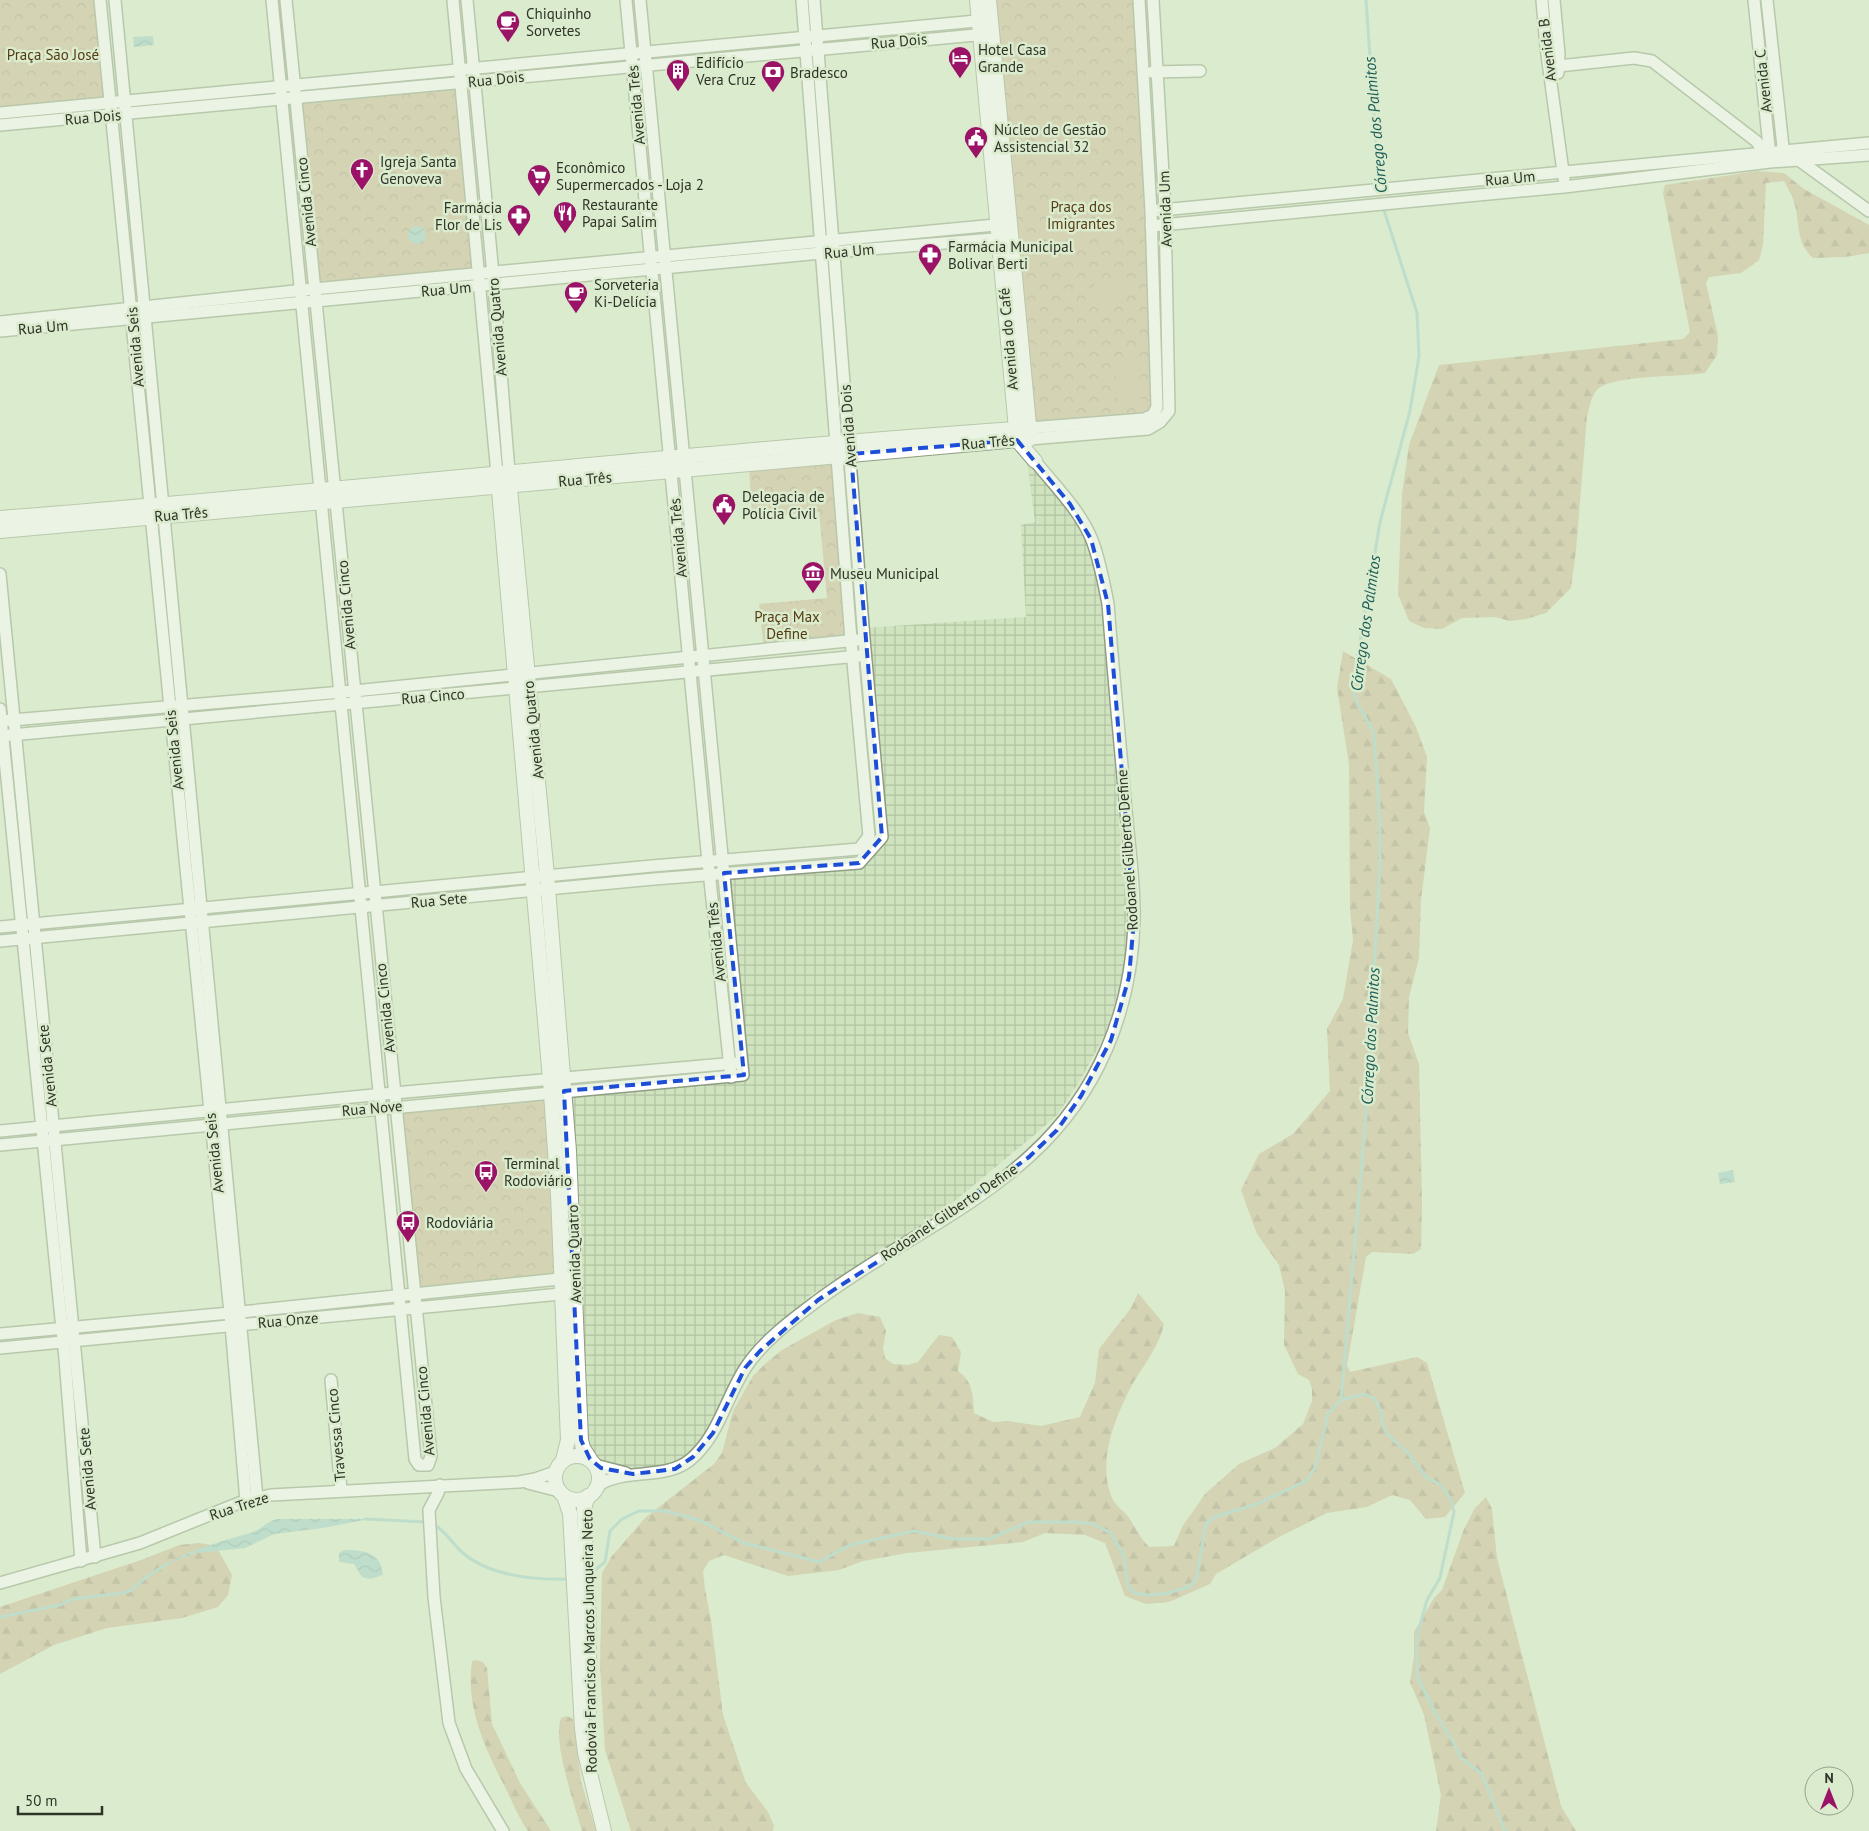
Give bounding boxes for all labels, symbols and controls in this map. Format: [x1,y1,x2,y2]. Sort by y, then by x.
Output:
place label: Chiquinho Sorvetes [526,4,591,40]
cafe icon: Chiquinho Sorvetes [495,9,521,43]
street label: Avenida B [1534,17,1560,83]
street label: Rua Dois [870,29,928,53]
place label: Hotel Casa Grande [978,40,1047,76]
park label: Praça São José [7,45,99,64]
hotel icon: Hotel Casa Grande [947,45,973,79]
street label: Avenida C [1750,49,1776,113]
place label: Edifício Vera Cruz [695,53,756,89]
water label: Córrego dos Palmitos [1359,55,1391,194]
building icon: Edifício Vera Cruz [665,58,691,92]
bank icon: Bradesco [760,59,786,93]
place label: Bradesco [790,63,848,82]
street label: Avenida Três [623,64,649,146]
street label: Rua Dois [467,67,525,91]
street label: Rua Dois [64,105,122,129]
place label: Núcleo de Gestão Assistencial 32 [994,120,1106,156]
public building icon: Núcleo de Gestão Assistencial 32 [963,125,989,159]
place label: Igreja Santa Genoveva [380,152,457,188]
street label: Avenida Cinco [292,156,320,248]
church icon: Igreja Santa Genoveva [349,157,375,191]
place label: Econômico Supermercados - Loja 2 [556,158,704,194]
supermarket icon: Econômico Supermercados - Loja 2 [526,163,552,197]
street label: Rua Um [1484,166,1536,190]
street label: Avenida Um [1154,170,1176,248]
place label: Restaurante Papai Salim [582,195,658,231]
park label: Praça dos Imigrantes [1047,197,1115,233]
place label: Farmácia Flor de Lis [435,198,502,234]
restaurant icon: Restaurante Papai Salim [552,200,578,234]
pharmacy icon: Farmácia Flor de Lis [506,203,532,237]
place label: Farmácia Municipal Bolivar Berti [948,237,1074,273]
street label: Rua Um [823,239,875,263]
pharmacy icon: Farmácia Municipal Bolivar Berti [917,242,943,276]
place label: Sorveteria Ki-Delícia [594,275,659,311]
street label: Rua Um [420,277,472,301]
street label: Avenida Quatro [483,277,511,377]
cafe icon: Sorveteria Ki-Delícia [563,280,589,314]
street label: Avenida do Café [994,287,1022,391]
street label: Avenida Seis [122,306,148,388]
street label: Rua Um [17,315,69,339]
street label: Avenida Dois [836,384,860,468]
street label: Rua Três [960,430,1016,454]
street label: Rua Três [557,467,613,491]
place label: Delegacia de Polícia Civil [742,487,825,523]
public building icon: Delegacia de Polícia Civil [711,492,737,526]
street label: Avenida Três [665,497,691,579]
street label: Rua Três [153,502,209,526]
water label: Córrego dos Palmitos [1346,553,1385,692]
street label: Avenida Cinco [333,559,359,651]
museum icon: Museu Municipal [800,560,826,594]
place label: Museu Municipal [830,564,939,583]
park label: Praça Max Define [754,607,820,643]
street label: Avenida Quatro [518,680,548,780]
street label: Rua Cinco [401,684,465,708]
street label: Avenida Seis [160,709,188,791]
street label: Rodoanel Gilberto Define [1112,769,1142,931]
street label: Rua Sete [410,888,468,912]
street label: Avenida Três [702,901,730,983]
street label: Avenida Cinco [371,962,399,1054]
water label: Córrego dos Palmitos [1356,966,1384,1105]
street label: Avenida Sete [33,1024,61,1108]
street label: Rua Nove [341,1096,403,1120]
street label: Avenida Seis [200,1112,228,1194]
place label: Terminal Rodoviário [504,1154,572,1190]
bus stop icon: Terminal Rodoviário [473,1159,499,1193]
street label: Rodoanel Gilberto Define [877,1159,1021,1265]
street label: Avenida Quatro [563,1204,585,1304]
bus stop icon: Rodoviária [395,1209,421,1243]
place label: Rodoviária [426,1213,493,1232]
street label: Rua Onze [257,1308,319,1332]
street label: Avenida Cinco [412,1365,438,1457]
street label: Travessa Cinco [322,1388,350,1482]
street label: Avenida Sete [74,1427,100,1511]
street label: Rua Treze [207,1488,271,1524]
street label: Rodovia Francisco Marcos Junqueira Neto [577,1509,601,1773]
north arrow [1804,1766,1854,1816]
text: N [1824,1769,1834,1787]
scale bar [18,1784,101,1816]
text: 50 m [25,1791,58,1810]

